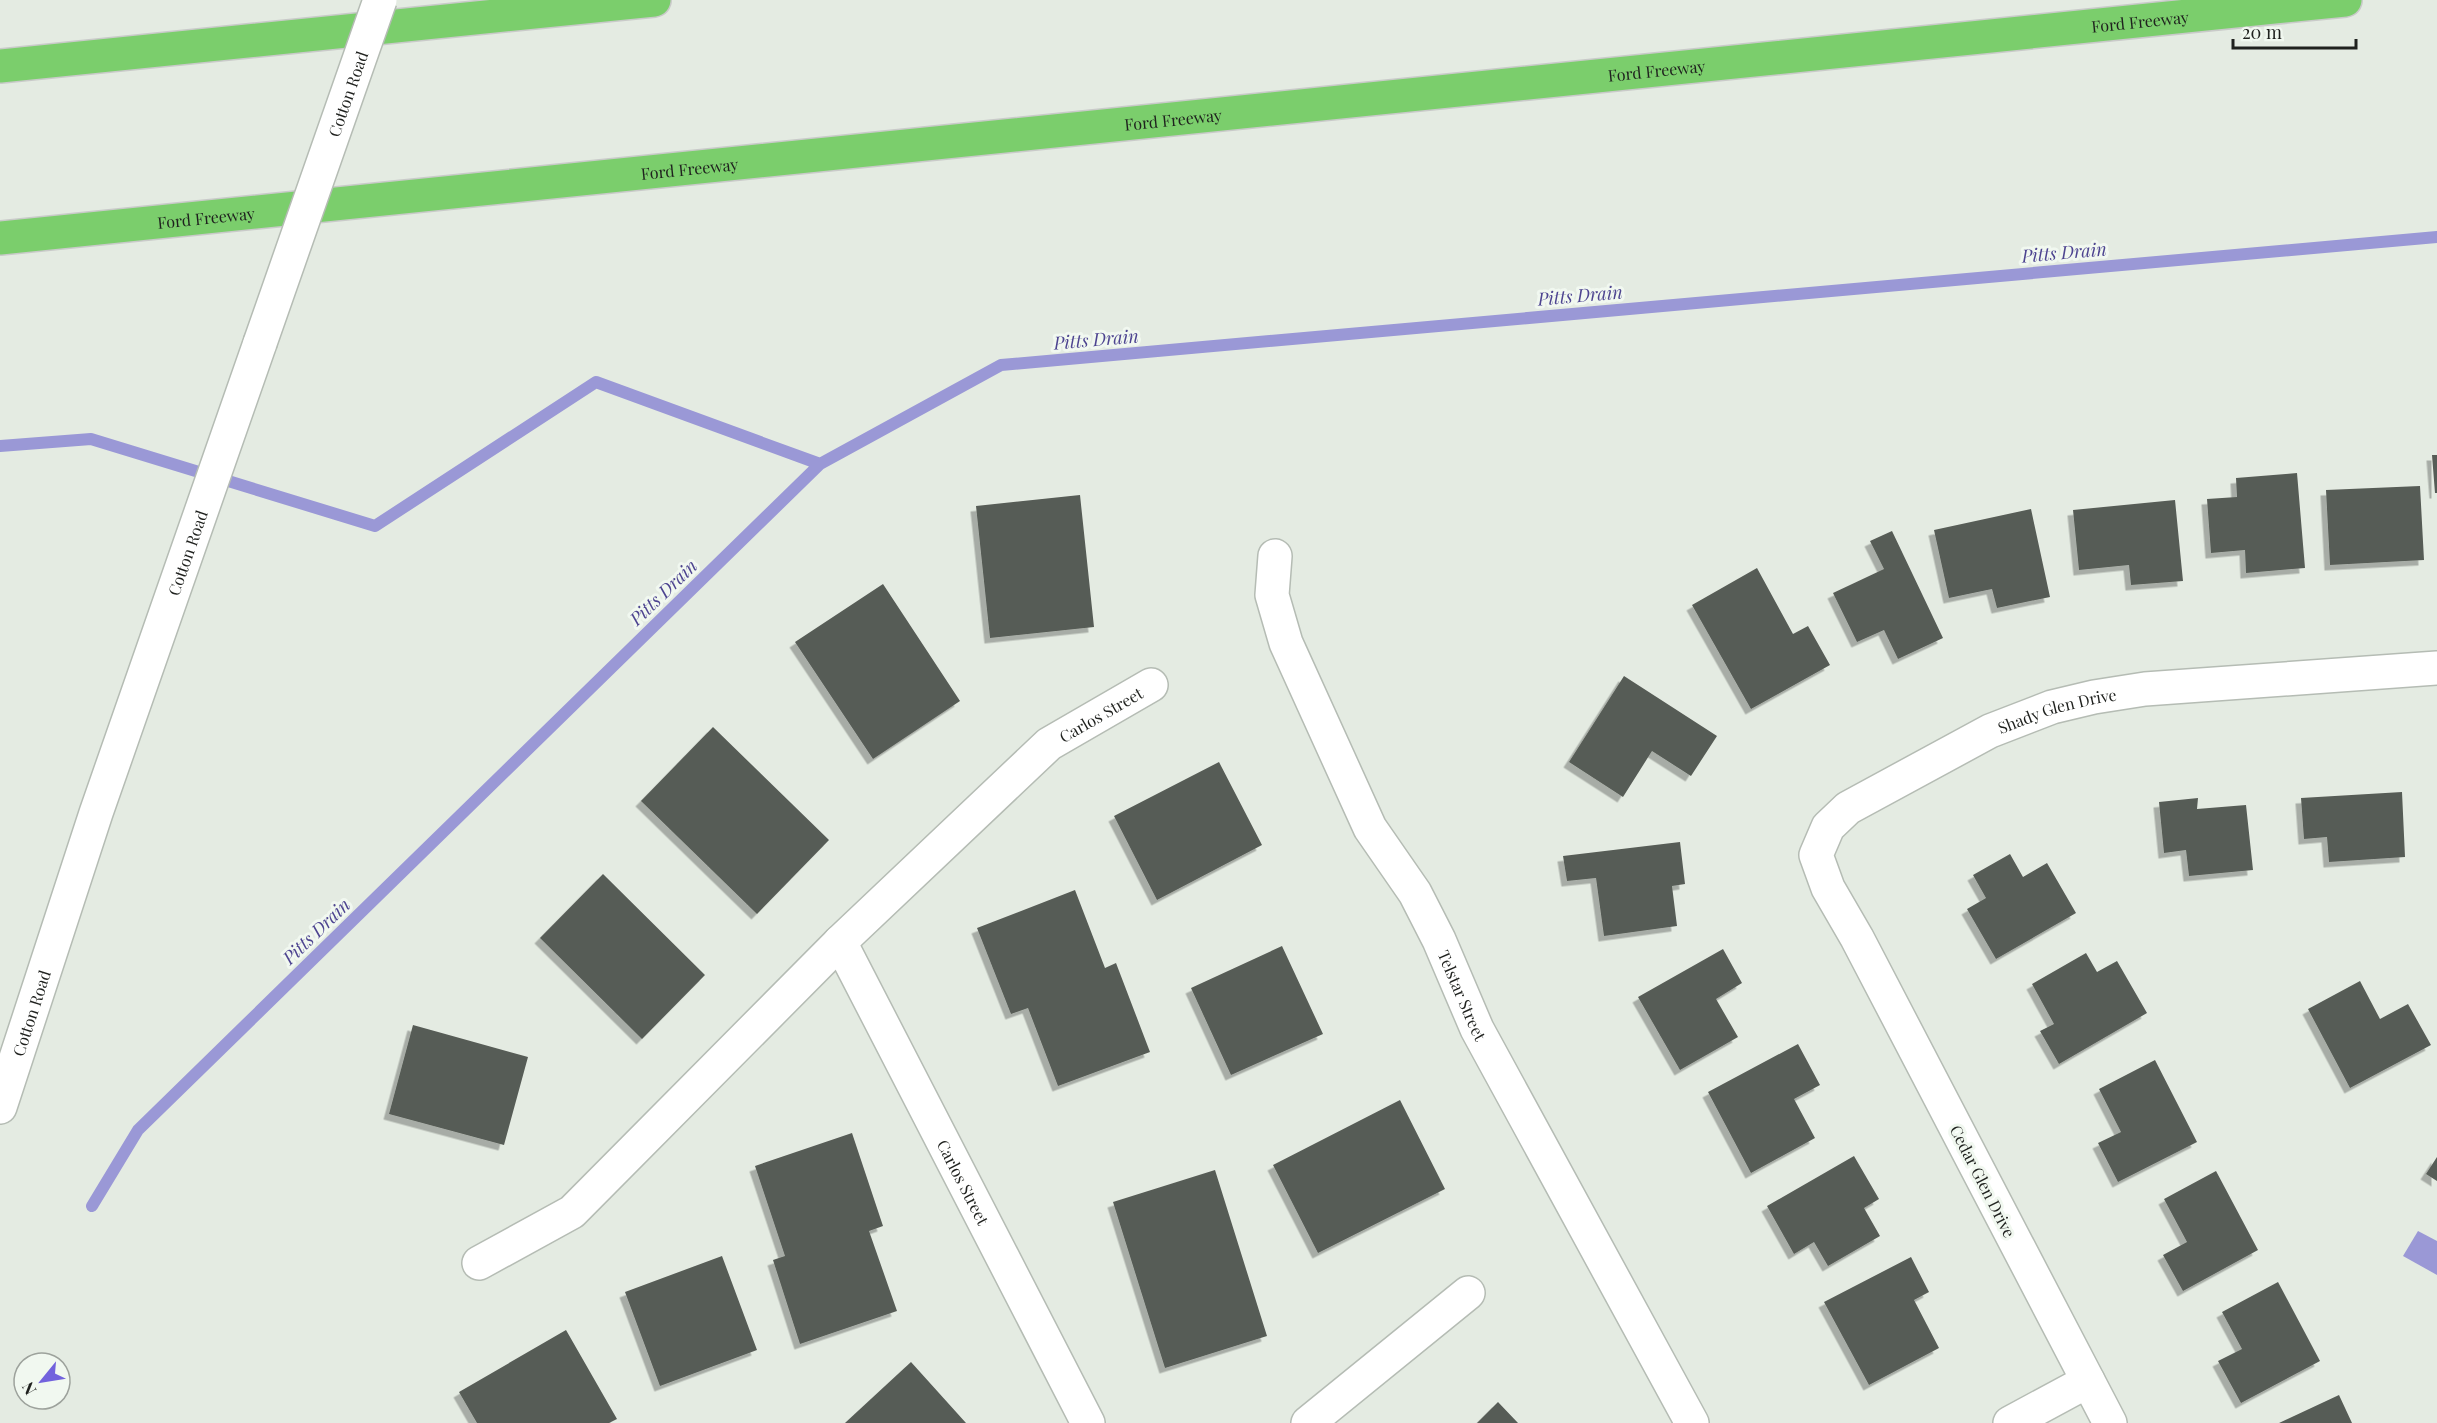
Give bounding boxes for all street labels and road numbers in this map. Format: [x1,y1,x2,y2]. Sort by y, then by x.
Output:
street label: Ford Freeway [2090,5,2190,36]
street label: Cotton Road [323,48,372,139]
street label: Ford Freeway [1607,54,1706,85]
street label: Ford Freeway [1123,104,1223,134]
street label: Ford Freeway [640,153,739,183]
street label: Ford Freeway [156,202,256,232]
street label: Cotton Road [162,507,211,598]
street label: Carlos Street [1055,682,1146,747]
street label: Shady Glen Drive [1994,683,2118,738]
street label: Telstar Street [1434,947,1492,1044]
street label: Cotton Road [7,967,55,1059]
street label: Cedar Glen Drive [1946,1121,2020,1241]
street label: Carlos Street [933,1136,995,1228]

